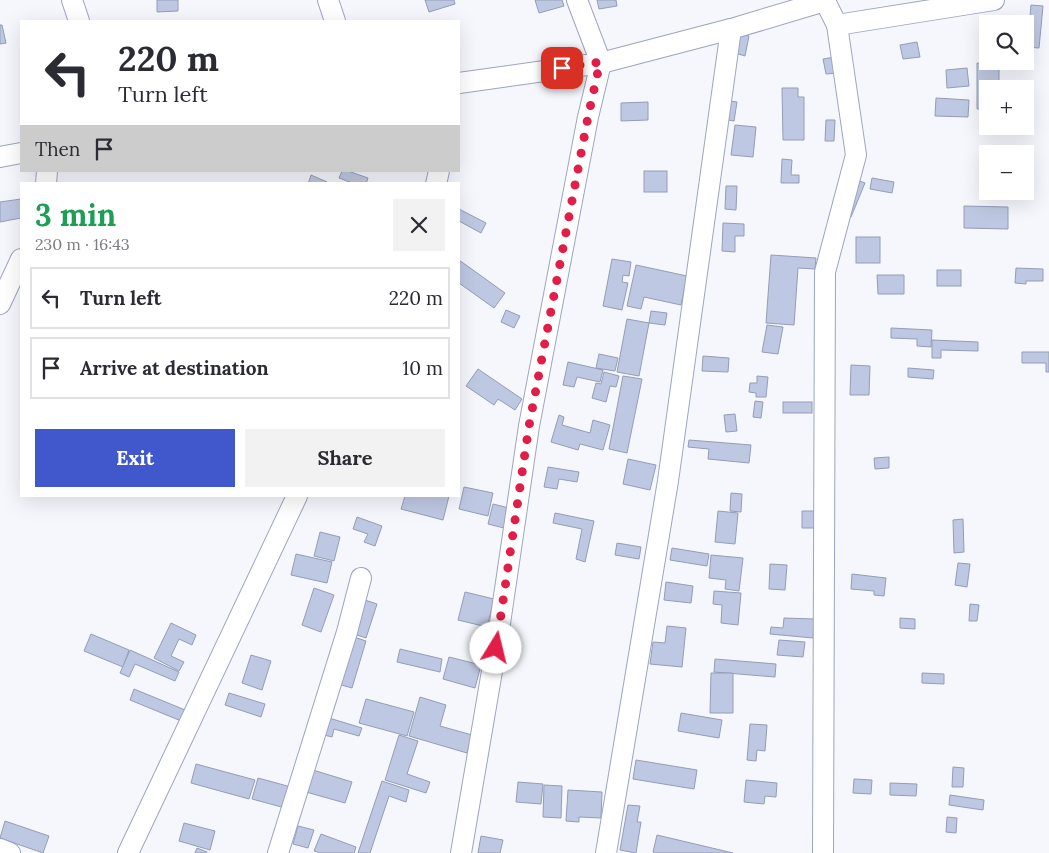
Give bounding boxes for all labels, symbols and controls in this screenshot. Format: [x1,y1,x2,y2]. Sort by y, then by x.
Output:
map controls [979,15,1034,200]
button: search [979,15,1034,70]
text: 220 m [118,36,219,81]
icon: left [35,40,100,105]
pin [541,47,583,89]
icon: arrive [548,54,576,82]
text: Turn left [118,80,208,108]
button: + [979,80,1034,135]
icon: arrive [90,135,118,163]
text: Then [35,137,80,161]
button: − [979,145,1034,200]
text: 3 min [35,196,116,234]
button: close [393,199,445,251]
text: 230 m · 16:43 [35,234,130,254]
icon: left [37,284,65,312]
text: Turn left [80,286,161,310]
text: 220 m [389,286,443,310]
icon: arrive [37,354,65,382]
text: Arrive at destination [80,356,269,380]
text: 10 m [402,356,443,380]
button: Exit [35,429,235,487]
button: Share [245,429,445,487]
position arrow [469,621,521,673]

